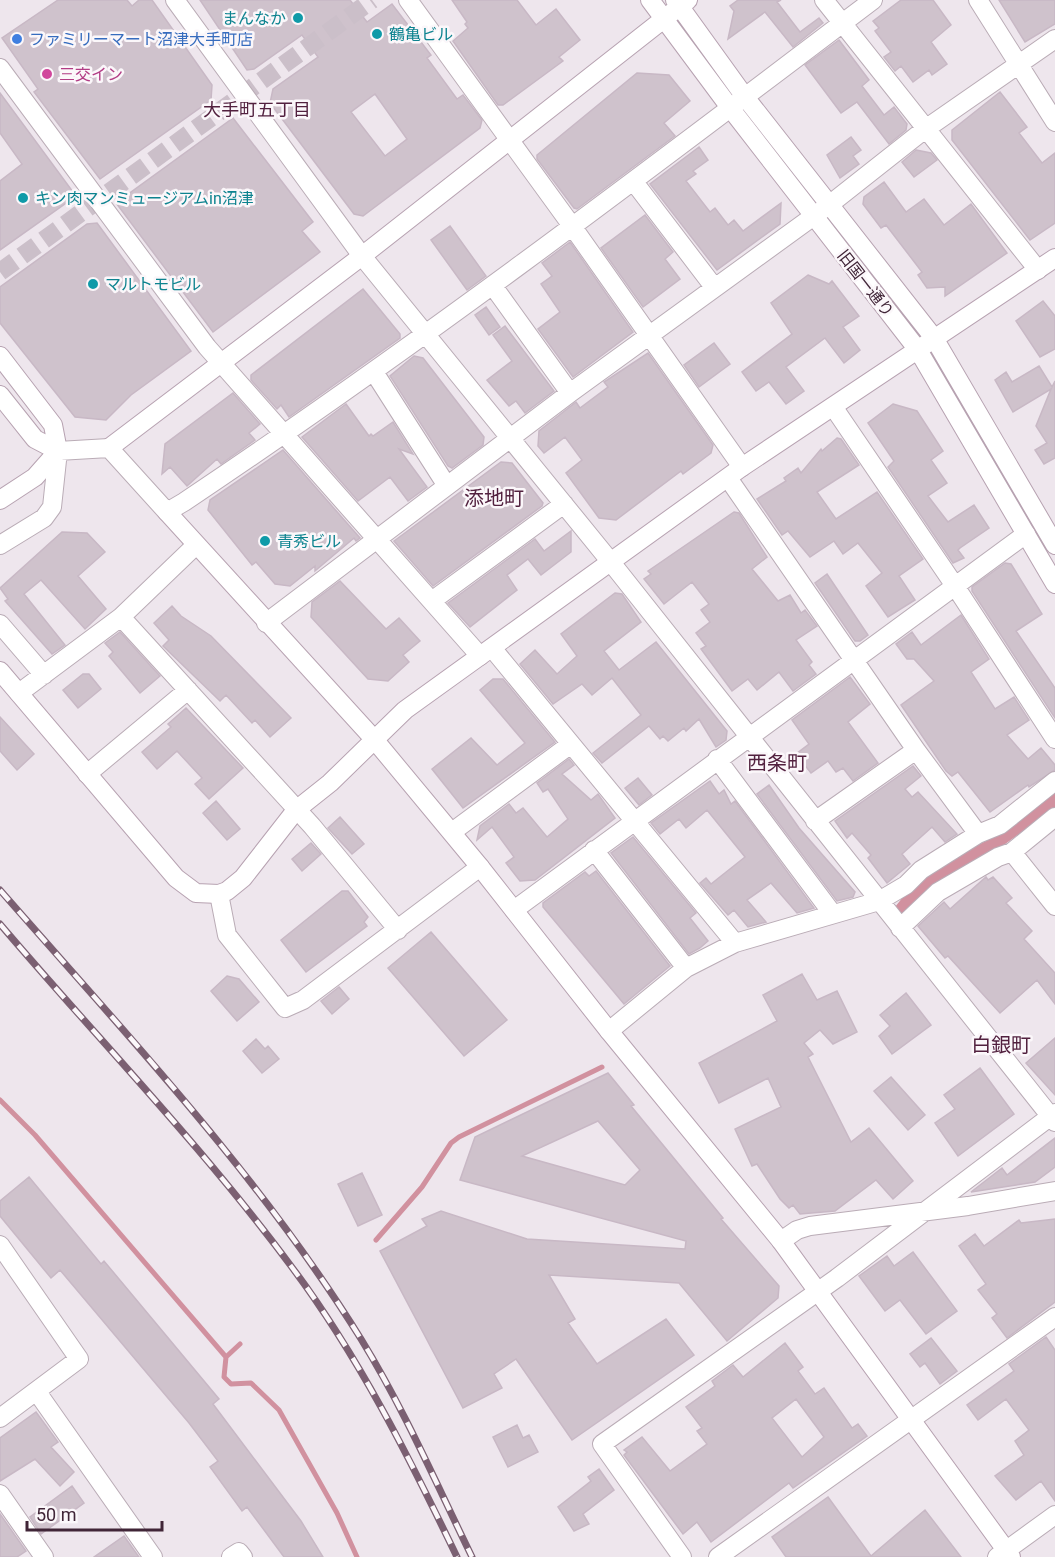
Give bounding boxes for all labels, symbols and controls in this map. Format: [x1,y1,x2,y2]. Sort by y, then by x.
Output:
place label: まんなか [222,9,286,28]
marker: まんなか [291,11,305,25]
place label: 鶴亀ビル [389,25,453,44]
marker: 鶴亀ビル [370,27,384,41]
place label: ファミリーマート沼津大手町店 [29,30,253,49]
marker: ファミリーマート沼津大手町店 [10,32,24,46]
place label: 三交イン [59,65,123,84]
marker: 三交イン [40,67,54,81]
district label: 大手町五丁目 [203,99,311,120]
place label: キン肉マンミュージアムin沼津 [35,189,254,208]
marker: キン肉マンミュージアムin沼津 [16,191,30,205]
street label: 旧国一通り [833,246,898,321]
place label: マルトモビル [105,275,201,294]
marker: マルトモビル [86,277,100,291]
district label: 添地町 [464,486,524,510]
place label: 青秀ビル [277,532,341,551]
marker: 青秀ビル [258,534,272,548]
district label: 西条町 [747,751,807,775]
district label: 白銀町 [971,1033,1031,1057]
scale bar [27,1494,162,1532]
text: 50 m [36,1504,76,1525]

